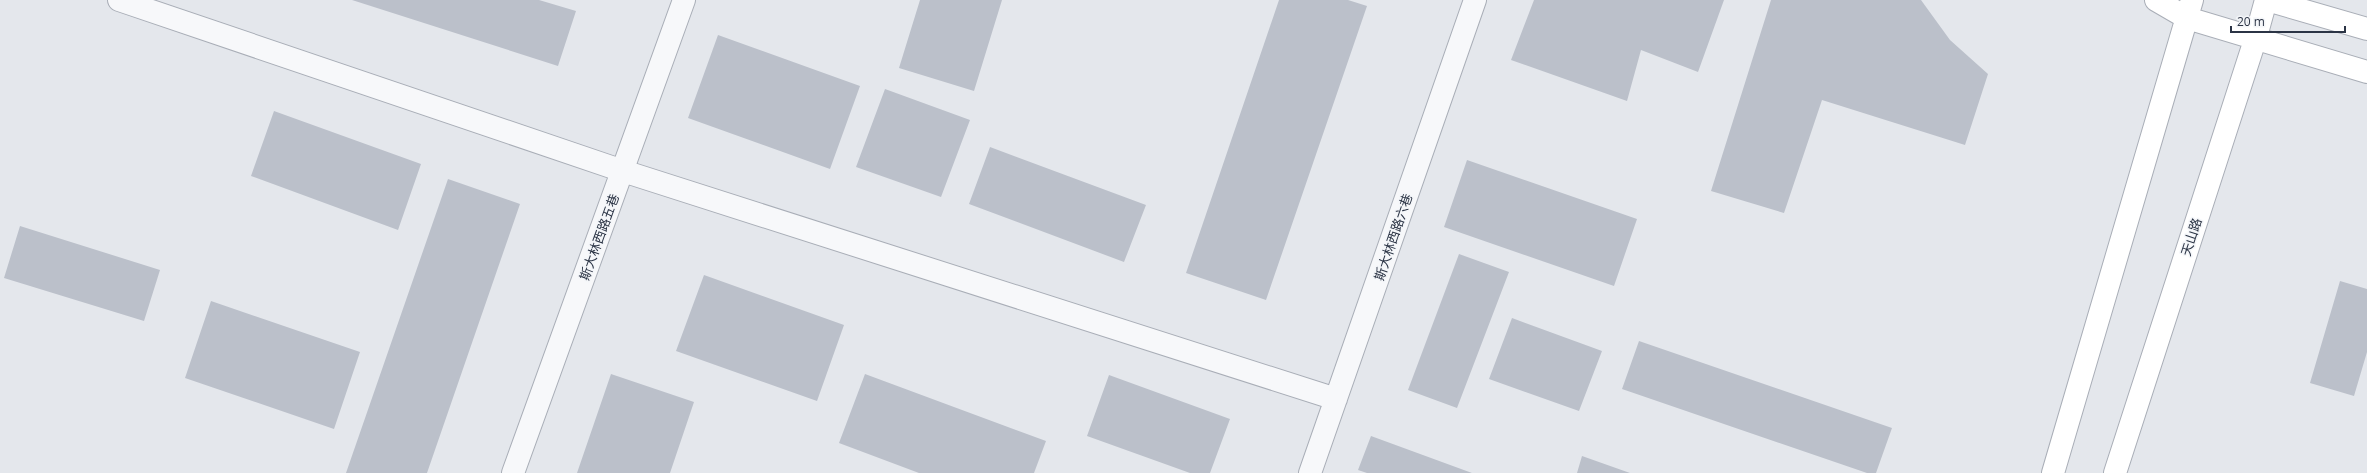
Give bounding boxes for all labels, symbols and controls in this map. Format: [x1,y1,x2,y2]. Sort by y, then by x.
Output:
scale bar [2231,8,2345,34]
text: 20 m [2237,13,2265,30]
street label: 斯大林西路五巷 [575,191,623,283]
street label: 斯大林西路六巷 [1370,191,1416,283]
street label: 天山路 [2176,216,2206,258]

